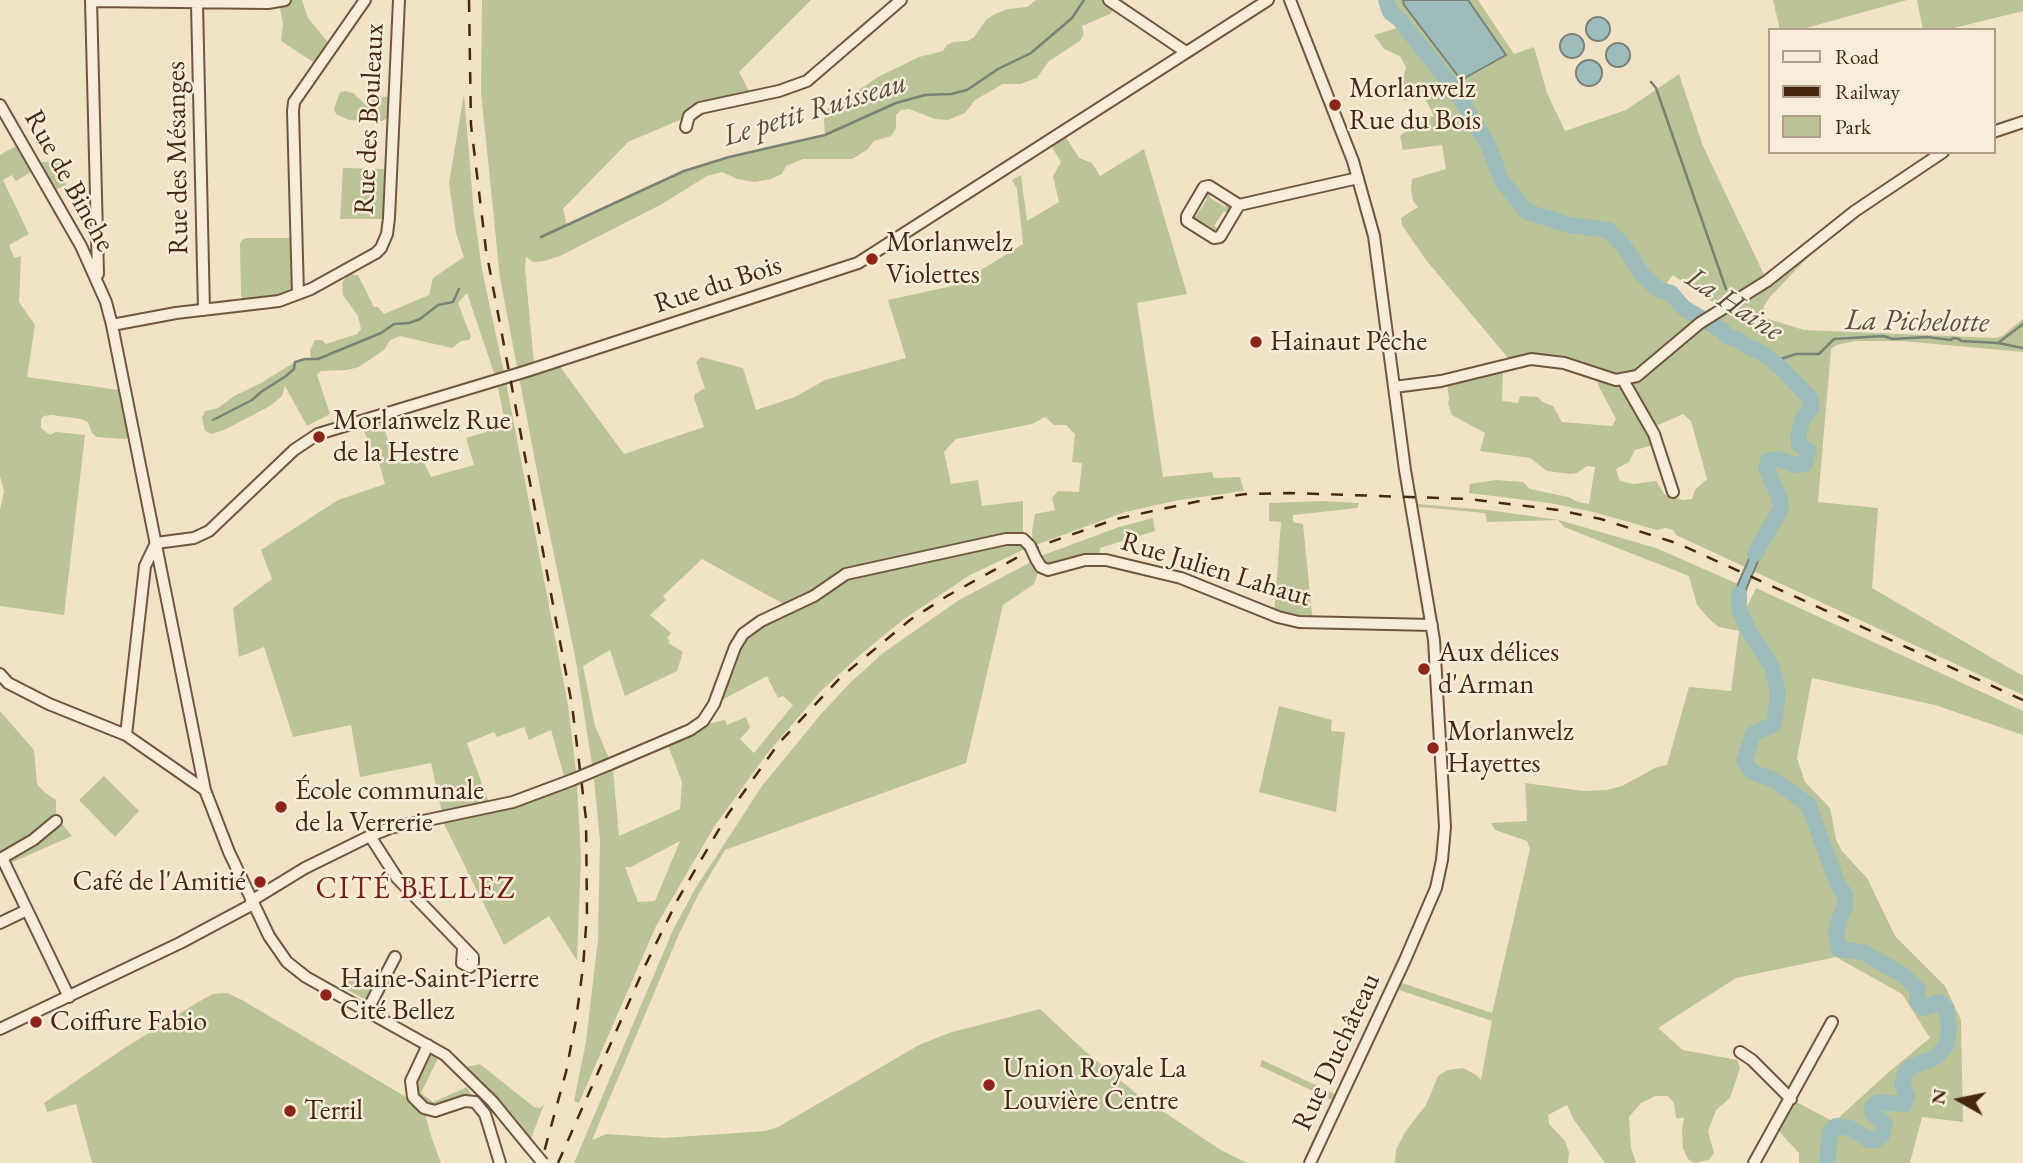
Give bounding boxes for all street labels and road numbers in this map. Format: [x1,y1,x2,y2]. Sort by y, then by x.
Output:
street label: Rue des Bouleaux [348,22,392,216]
street label: Rue des Mésanges [160,61,196,255]
street label: Rue de Binche [16,104,122,258]
street label: Rue du Bois [650,249,786,321]
street label: Rue Julien Lahaut [1117,525,1315,615]
street label: Rue Duchâteau [1286,968,1388,1136]

